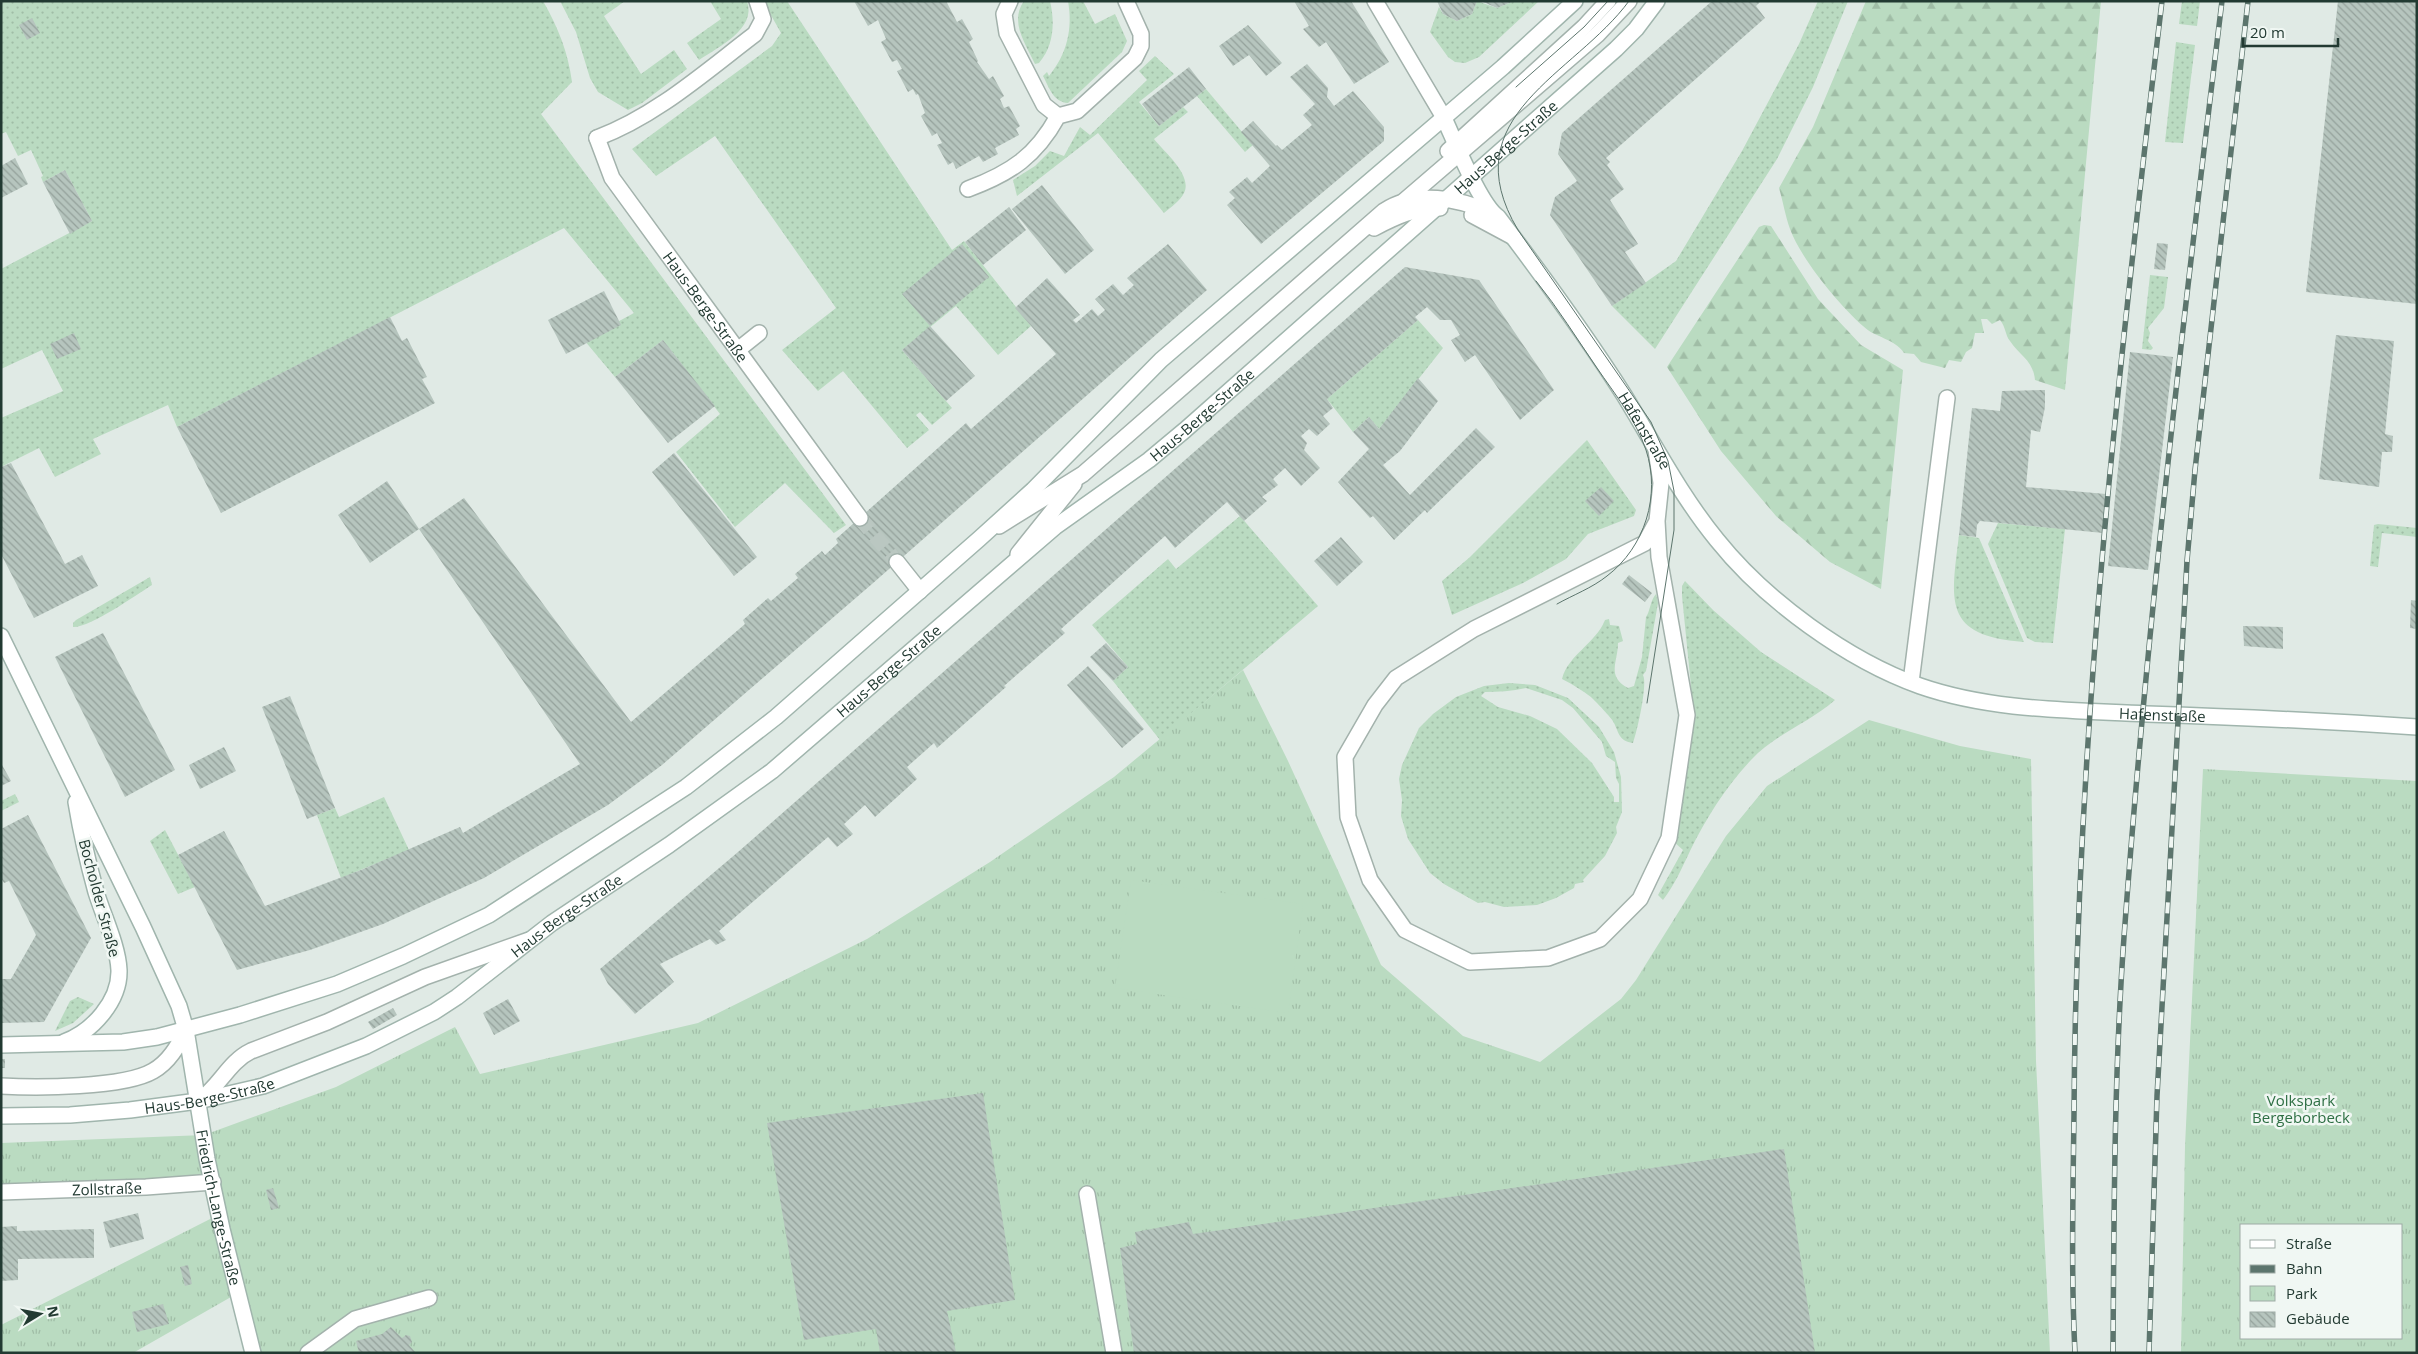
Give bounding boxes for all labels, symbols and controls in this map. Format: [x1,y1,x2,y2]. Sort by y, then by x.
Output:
scale bar [2243,15,2338,47]
text: 20 m [2250,22,2285,42]
street label: Haus-Berge-Straße [1449,95,1562,198]
street label: Haus-Berge-Straße [659,247,753,366]
street label: Haus-Berge-Straße [1145,364,1258,465]
street label: Hafenstraße [1614,388,1676,473]
street label: Haus-Berge-Straße [832,620,945,721]
street label: Hafenstraße [2119,703,2206,726]
street label: Bocholder Straße [75,837,125,959]
street label: Haus-Berge-Straße [506,869,626,962]
street label: Haus-Berge-Straße [143,1072,277,1118]
park label: Volkspark Bergeborbeck [2252,1090,2350,1127]
street label: Friedrich-Lange-Straße [192,1128,246,1287]
street label: Zollstraße [72,1177,142,1200]
legend [2240,1224,2403,1339]
text: Straße [2286,1233,2332,1253]
text: Bahn [2286,1258,2322,1278]
text: Park [2286,1283,2317,1303]
north arrow [15,1289,65,1339]
text: N [43,1304,64,1319]
text: Gebäude [2286,1308,2350,1328]

